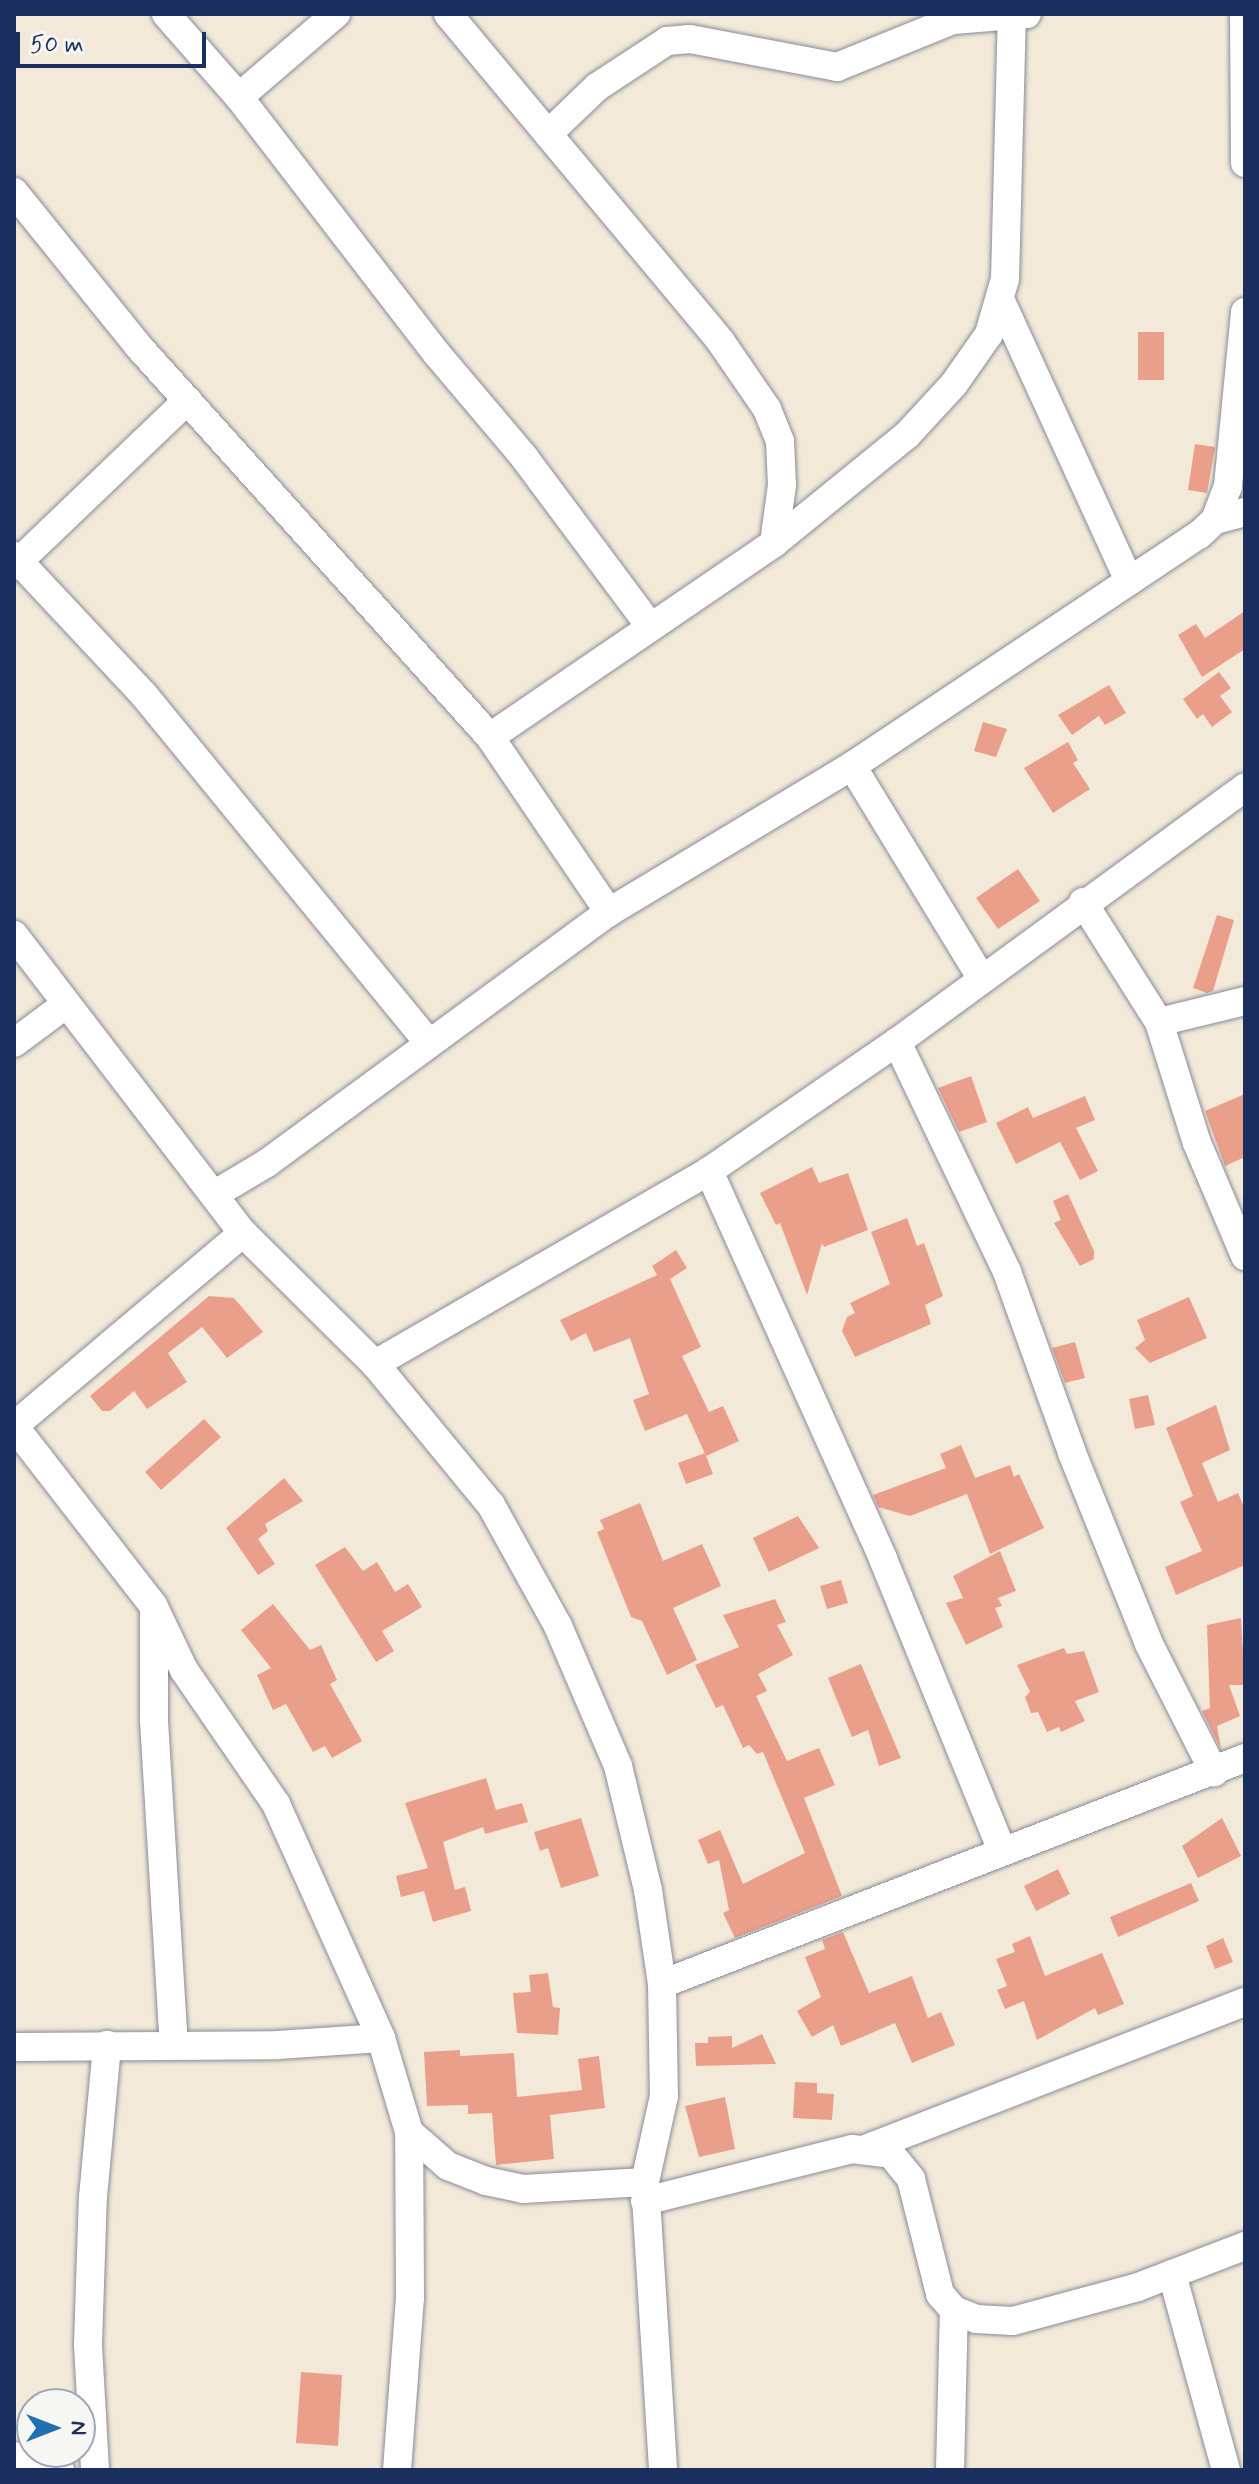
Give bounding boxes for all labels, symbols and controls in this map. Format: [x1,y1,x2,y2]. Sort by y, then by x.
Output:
scale bar [20,16,210,66]
text: 50 m [30,30,84,61]
north arrow [16,2388,96,2468]
text: N [64,2421,92,2435]

